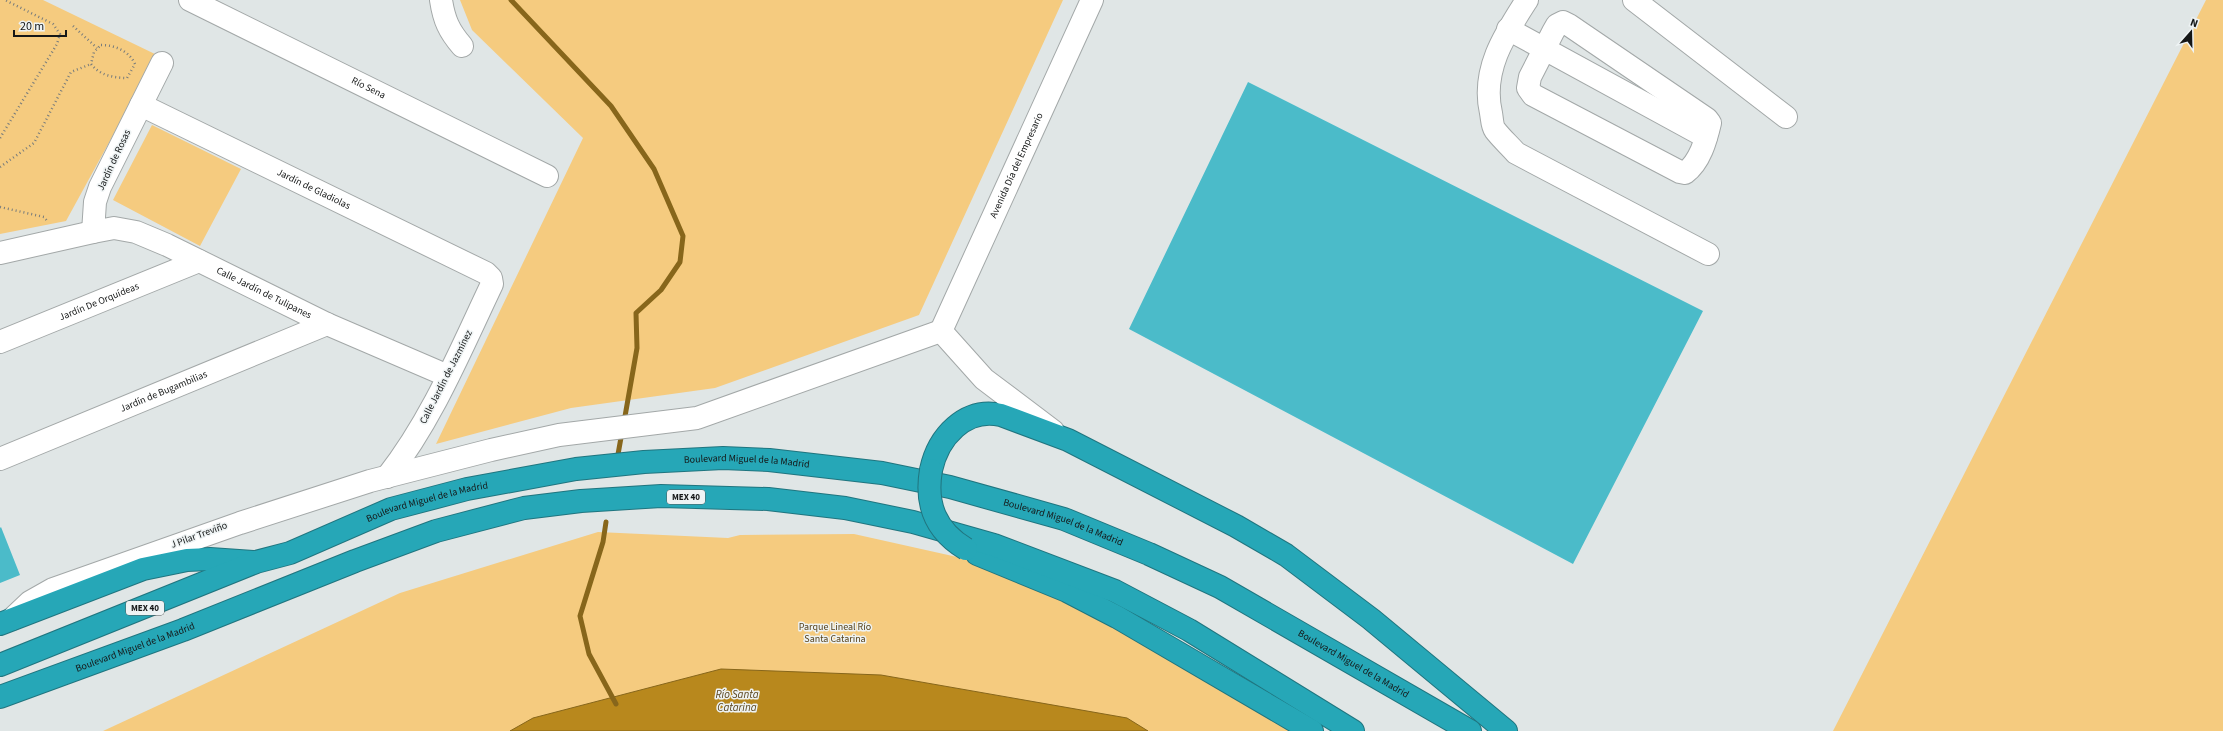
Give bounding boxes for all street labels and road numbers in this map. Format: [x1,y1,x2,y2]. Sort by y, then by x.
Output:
street label: Río Sena [349,74,388,102]
street label: Avenida Día del Empresario [986,110,1047,220]
street label: Jardín de Rosas [94,127,134,193]
street label: Jardín de Gladiolas [274,165,353,213]
street label: Calle Jardín de Tulipanes [214,263,314,322]
street label: Jardín De Orquídeas [57,279,141,324]
street label: Calle Jardín de Jazmínez [416,328,476,426]
street label: Jardín de Bugambilias [118,367,209,416]
street label: Boulevard Miguel de la Madrid [683,451,810,472]
street label: Boulevard Miguel de la Madrid [364,478,489,526]
road number: MEX 40 [667,490,705,504]
street label: Boulevard Miguel de la Madrid [1002,495,1125,550]
street label: J Pilar Treviño [169,518,229,552]
road number: MEX 40 [126,601,164,615]
street label: Boulevard Miguel de la Madrid [74,619,197,676]
street label: Boulevard Miguel de la Madrid [1295,626,1412,701]

